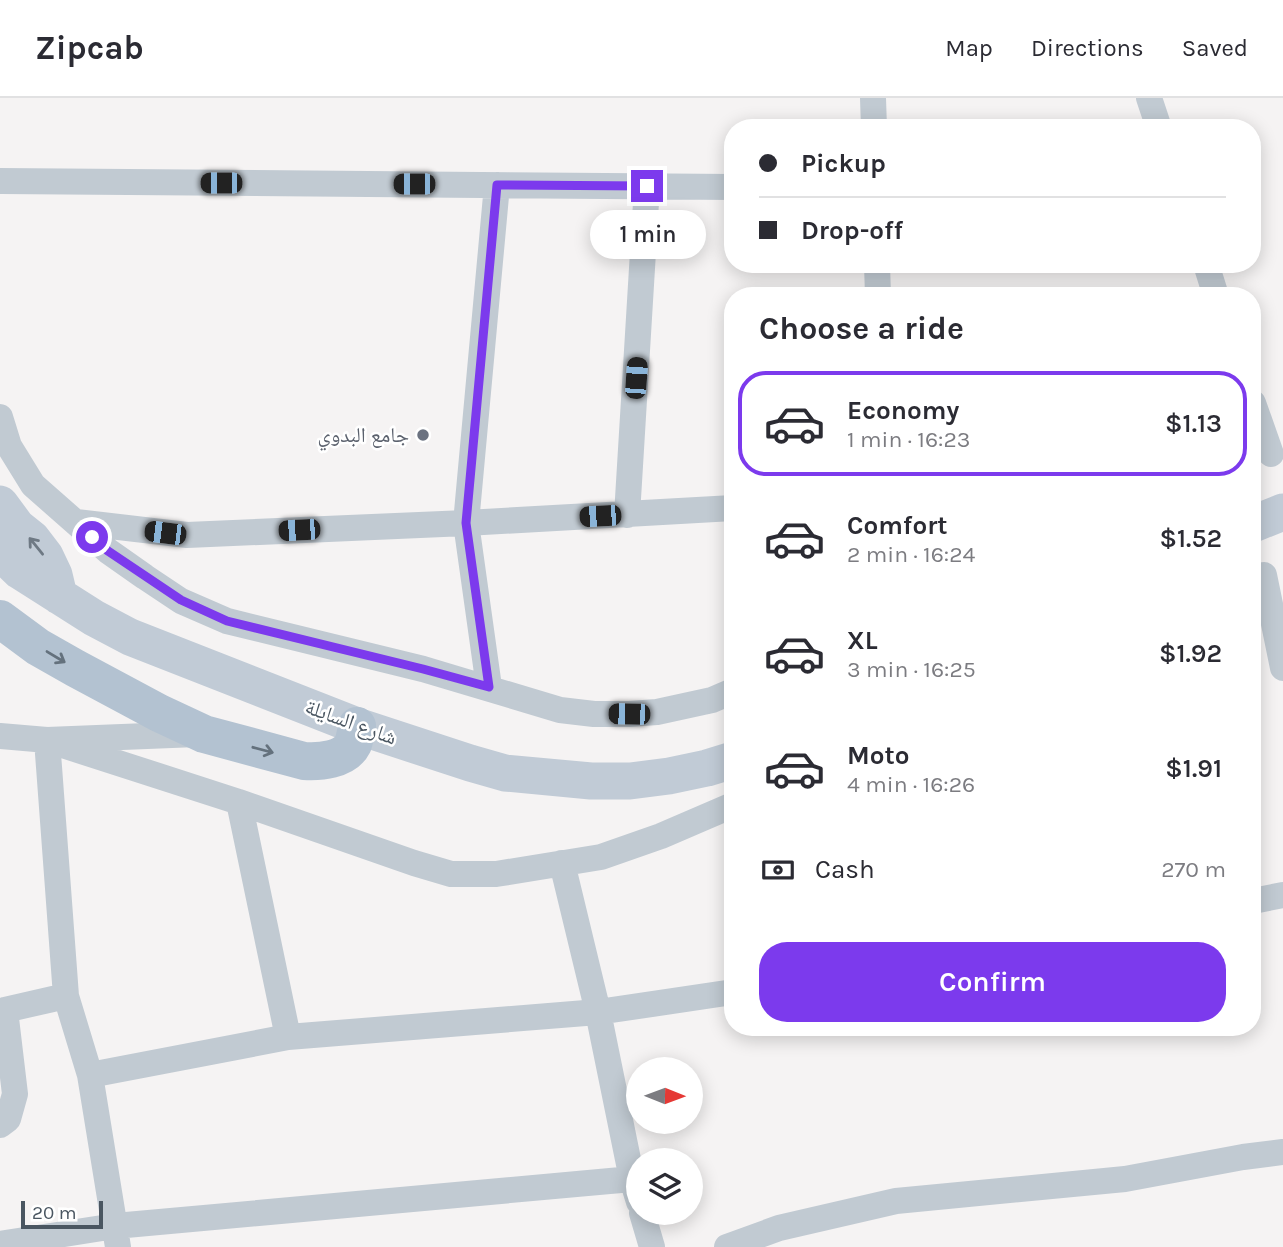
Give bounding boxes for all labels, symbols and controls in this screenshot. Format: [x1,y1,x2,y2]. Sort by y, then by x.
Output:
text: Zipcab [35,29,144,67]
text: Map [945,34,993,62]
text: Directions [1031,34,1144,62]
text: Saved [1182,34,1248,62]
text: Pickup [801,148,886,179]
route end [631,170,663,202]
car [201,173,243,194]
car [394,174,436,195]
callout: 1 min [589,210,705,260]
text: Drop-off [801,215,903,246]
text: 1 min [619,221,677,248]
text: Choose a ride [759,310,964,347]
car [625,356,648,400]
icon: car [763,392,826,455]
text: Economy [847,395,959,426]
text: $1.13 [1165,408,1222,439]
place label: جامع البدوي [317,423,409,451]
text: 1 min · 16:23 [847,426,970,453]
marker: جامع البدوي [415,427,431,443]
car [579,504,622,528]
icon: car [763,507,826,570]
text: Comfort [847,510,948,541]
car [278,518,321,542]
car [143,520,188,546]
route start [76,521,108,553]
text: $1.52 [1160,523,1222,554]
one-way arrow [29,537,45,555]
text: 2 min · 16:24 [847,541,975,568]
icon: car [763,622,826,685]
text: XL [847,625,878,656]
text: $1.92 [1159,638,1222,669]
one-way arrow [46,651,66,665]
text: 3 min · 16:25 [847,656,976,683]
street label: شارع السايلة [302,694,400,751]
car [608,703,651,725]
icon: car [763,737,826,800]
text: Moto [847,740,909,771]
one-way arrow [251,744,274,757]
text: $1.91 [1165,753,1222,784]
text: 4 min · 16:26 [847,771,975,798]
icon: cash [759,851,797,889]
text: Cash [815,854,875,885]
text: 270 m [1161,856,1226,883]
button: Confirm [759,942,1226,1022]
north arrow [626,1057,704,1134]
map controls [626,1057,703,1225]
button: layers [626,1148,703,1225]
scale bar [21,1198,103,1230]
text: 20 m [32,1202,77,1224]

